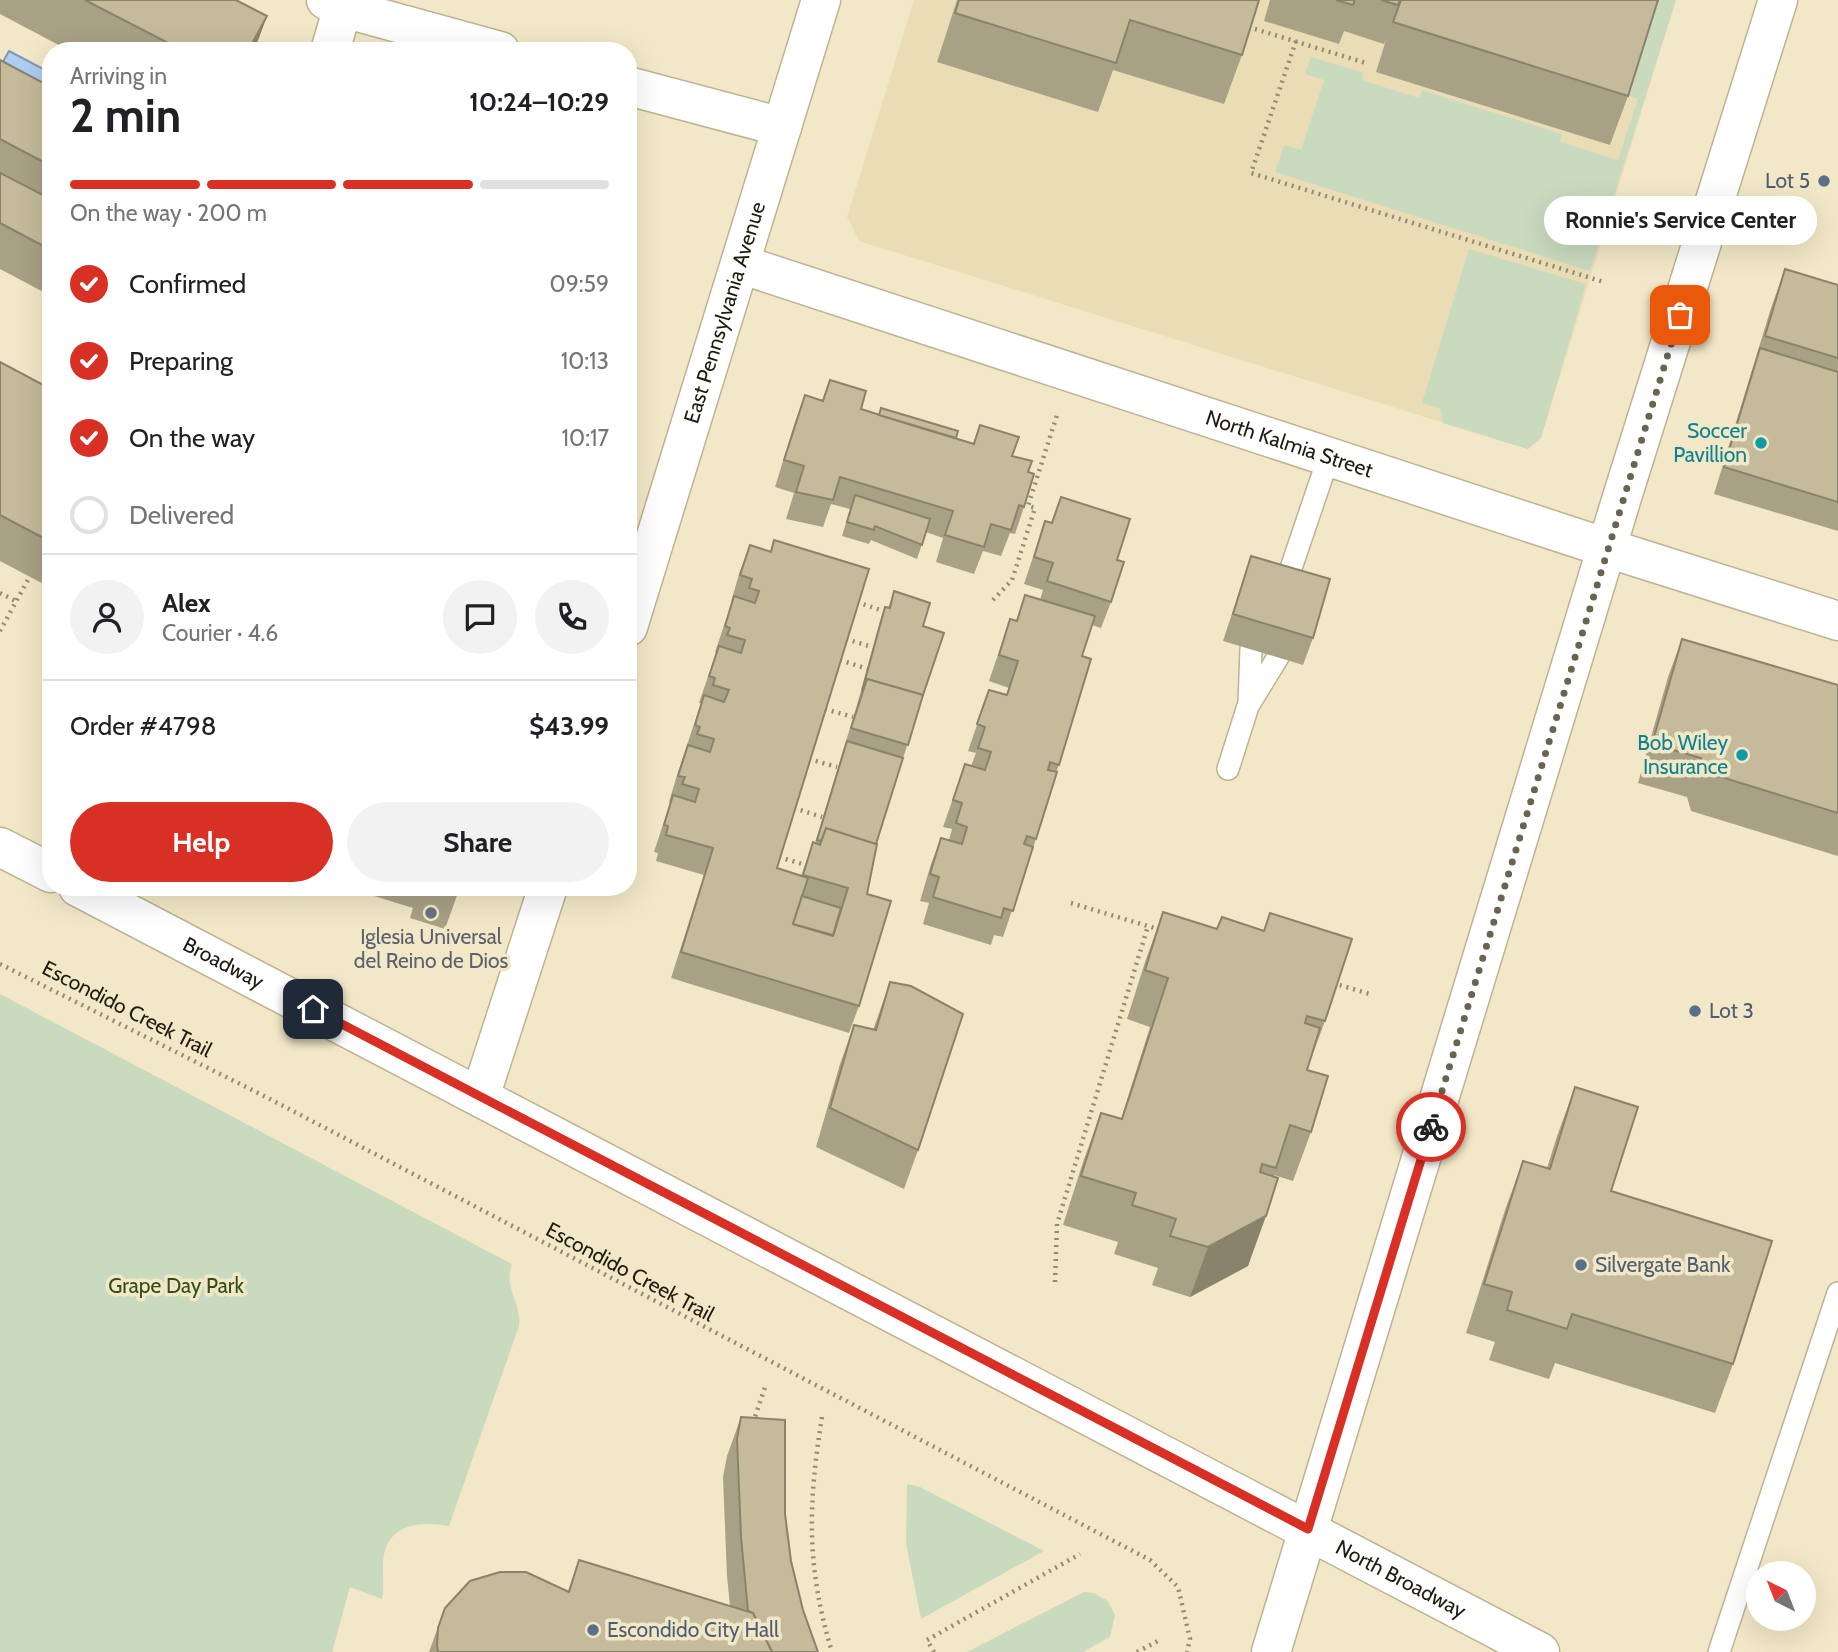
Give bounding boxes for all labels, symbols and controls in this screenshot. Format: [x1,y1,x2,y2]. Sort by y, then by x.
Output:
text: Arriving in [70,62,167,90]
text: 10:24–10:29 [469,86,609,118]
text: 2 min [70,88,181,144]
place label: Lot 5 [1765,168,1810,193]
marker: Lot 5 [1816,173,1832,189]
callout: Ronnie's Service Center [1544,196,1816,245]
street label: East Pennsylvania Avenue [678,198,770,426]
text: On the way · 200 m [70,199,267,227]
text: Ronnie's Service Center [1565,206,1796,234]
icon: check [70,265,108,303]
text: Confirmed [129,268,246,300]
text: 09:59 [550,270,609,298]
pin [1650,285,1710,345]
icon: bag [1661,296,1699,334]
icon: check [70,342,108,380]
text: Preparing [129,345,233,377]
text: 10:13 [561,347,609,375]
street label: North Kalmia Street [1203,404,1376,483]
place label: Soccer Pavillion [1673,418,1747,467]
icon: check [70,419,108,457]
text: On the way [129,422,255,454]
text: 10:17 [562,424,609,452]
marker: Soccer Pavillion [1753,435,1769,451]
text: Delivered [129,499,234,531]
button: person [70,580,144,654]
button: chat [443,580,517,654]
button: phone [535,580,609,654]
text: Alex [162,587,211,619]
text: Courier · 4.6 [162,619,278,647]
text: Order #4798 [70,710,216,742]
text: $43.99 [529,710,609,742]
place label: Bob Wiley Insurance [1637,730,1728,779]
marker: Bob Wiley Insurance [1734,747,1750,763]
button: Help [70,802,333,882]
button: Share [347,802,609,882]
marker: Iglesia Universal del Reino de Dios [423,905,439,921]
place label: Iglesia Universal del Reino de Dios [354,924,509,973]
street label: Broadway [179,931,268,994]
street label: Escondido Creek Trail [38,955,216,1062]
pin [283,979,343,1039]
icon: home [294,990,332,1028]
place label: Lot 3 [1709,998,1754,1023]
marker: Lot 3 [1687,1003,1703,1019]
courier [1396,1092,1466,1162]
icon: bike [1412,1108,1450,1146]
street label: Escondido Creek Trail [542,1217,719,1327]
place label: Silvergate Bank [1595,1252,1731,1277]
marker: Silvergate Bank [1573,1257,1589,1273]
park label: Grape Day Park [108,1273,244,1298]
street label: North Broadway [1332,1534,1471,1623]
north arrow [1746,1561,1816,1631]
map controls [1746,1561,1816,1631]
place label: Escondido City Hall [607,1617,779,1642]
marker: Escondido City Hall [585,1622,601,1638]

